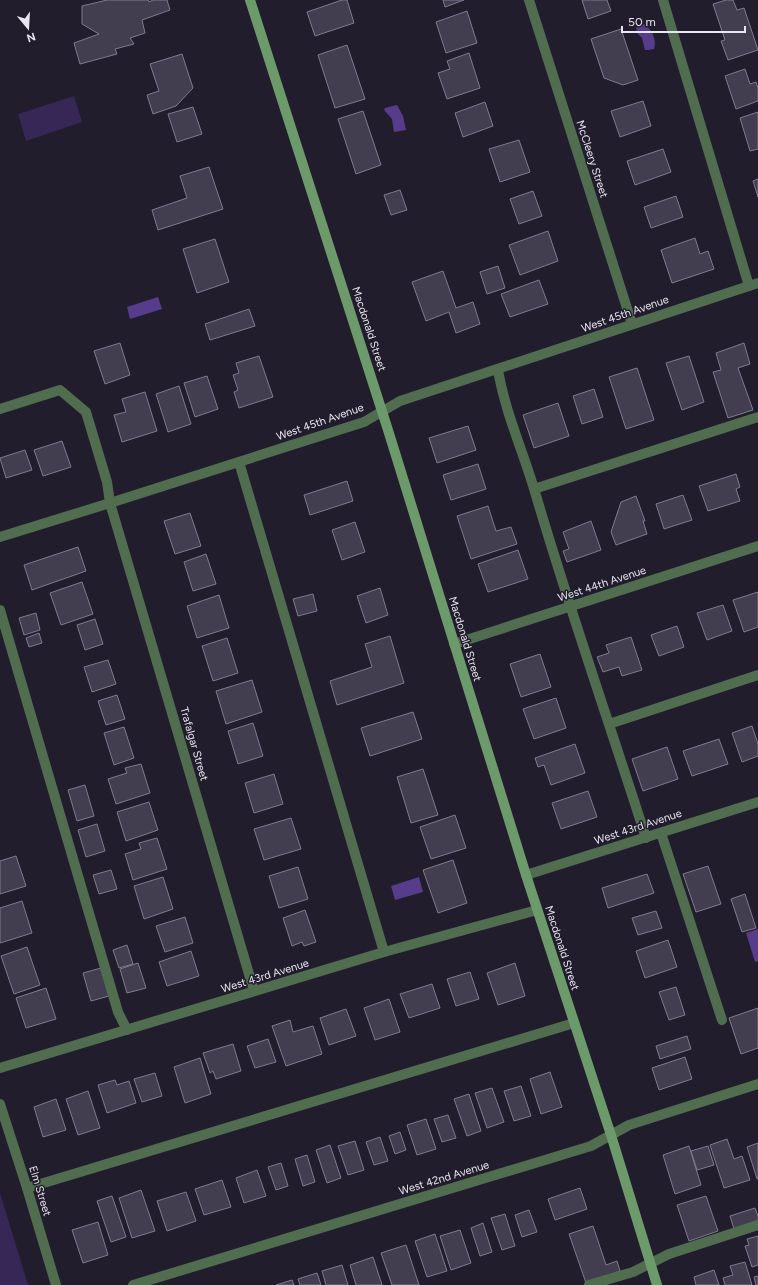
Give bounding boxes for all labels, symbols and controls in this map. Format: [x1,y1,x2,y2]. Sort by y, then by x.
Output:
north arrow [8,8,48,48]
scale bar [622,8,745,34]
text: 50 m [628,15,656,29]
text: N [25,30,37,45]
street label: McCleery Street [573,119,611,199]
street label: Macdonald Street [349,285,389,373]
street label: West 45th Avenue [580,293,670,335]
street label: West 45th Avenue [275,401,365,443]
street label: West 44th Avenue [556,564,648,604]
street label: Macdonald Street [446,595,484,683]
street label: Trafalgar Street [177,706,211,782]
street label: West 43rd Avenue [593,807,683,847]
street label: Macdonald Street [542,904,582,992]
street label: West 43rd Avenue [220,956,310,996]
street label: West 42nd Avenue [397,1158,491,1198]
street label: Elm Street [26,1164,54,1218]

